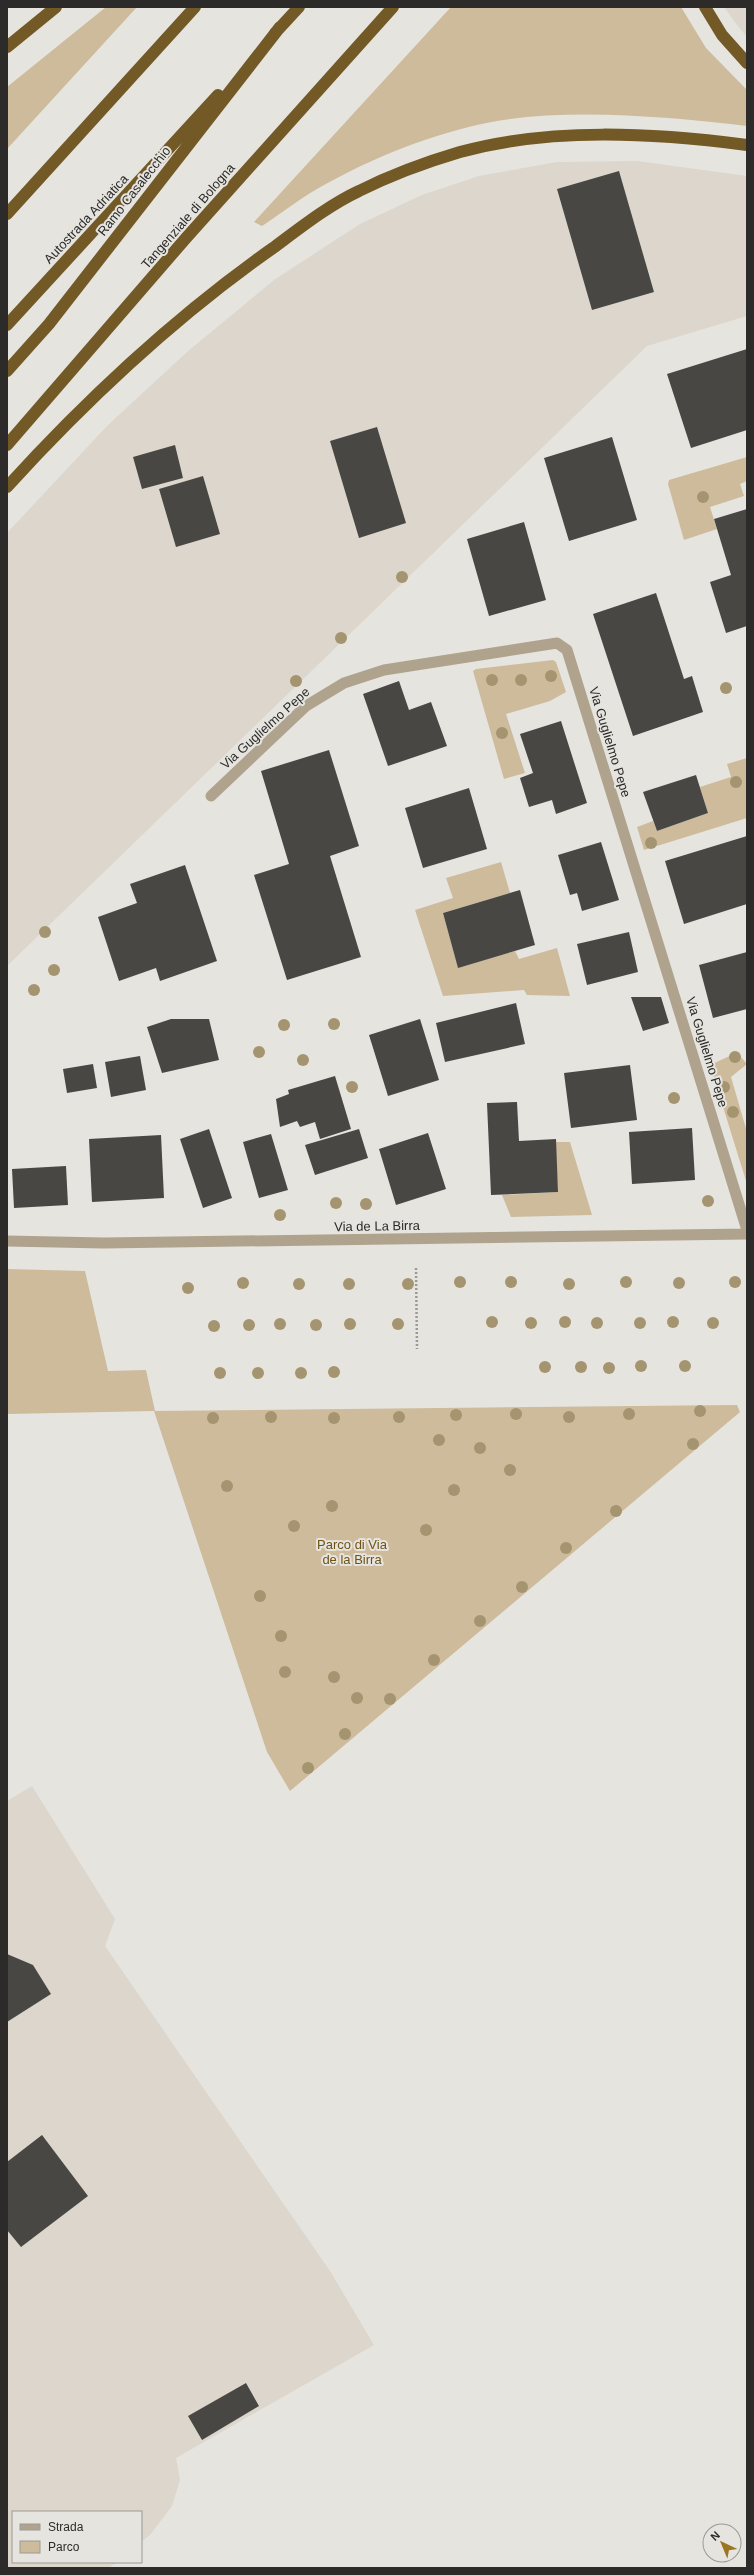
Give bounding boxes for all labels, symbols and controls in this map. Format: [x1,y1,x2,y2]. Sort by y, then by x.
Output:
street label: Ramo Casalecchio [95,143,173,239]
street label: Tangenziale di Bologna [138,160,238,272]
street label: Autostrada Adriatica [41,171,132,267]
street label: Via Guglielmo Pepe [217,684,313,772]
street label: Via Guglielmo Pepe [586,685,634,799]
street label: Via Guglielmo Pepe [683,995,731,1109]
street label: Via de La Birra [334,1218,421,1234]
park label: Parco di Via de la Birra [317,1537,388,1567]
legend [12,2511,142,2563]
text: Strada [48,2520,84,2534]
north arrow [702,2523,742,2563]
text: N [708,2529,722,2543]
text: Parco [48,2540,80,2554]

